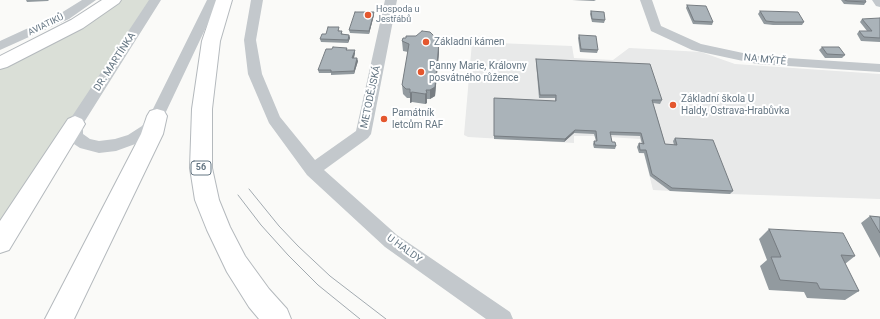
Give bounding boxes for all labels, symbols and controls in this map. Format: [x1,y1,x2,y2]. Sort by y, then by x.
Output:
place label: Hospoda u Jestřábů [376,5,420,26]
marker: Hospoda u Jestřábů [363,10,373,20]
street label: AVIATIKŮ [26,12,66,38]
street label: DR. MARTÍNKA [92,30,138,94]
place label: Základní kámen [434,36,505,48]
marker: Základní kámen [421,37,431,47]
street label: NA MÝTĚ [743,52,787,68]
place label: Panny Marie, Královny posvátného růžence [429,60,527,84]
street label: METODĚJSKÁ [359,65,383,129]
marker: Panny Marie, Královny posvátného růžence [416,67,426,77]
place label: Základní škola U Haldy, Ostrava-Hrabůvka [681,93,789,116]
marker: Základní škola U Haldy, Ostrava-Hrabůvka [668,100,678,110]
place label: Památník letcům RAF [392,107,443,130]
marker: Památník letcům RAF [379,114,389,124]
road number: 56 [191,161,211,175]
street label: U HALDY [384,232,424,266]

